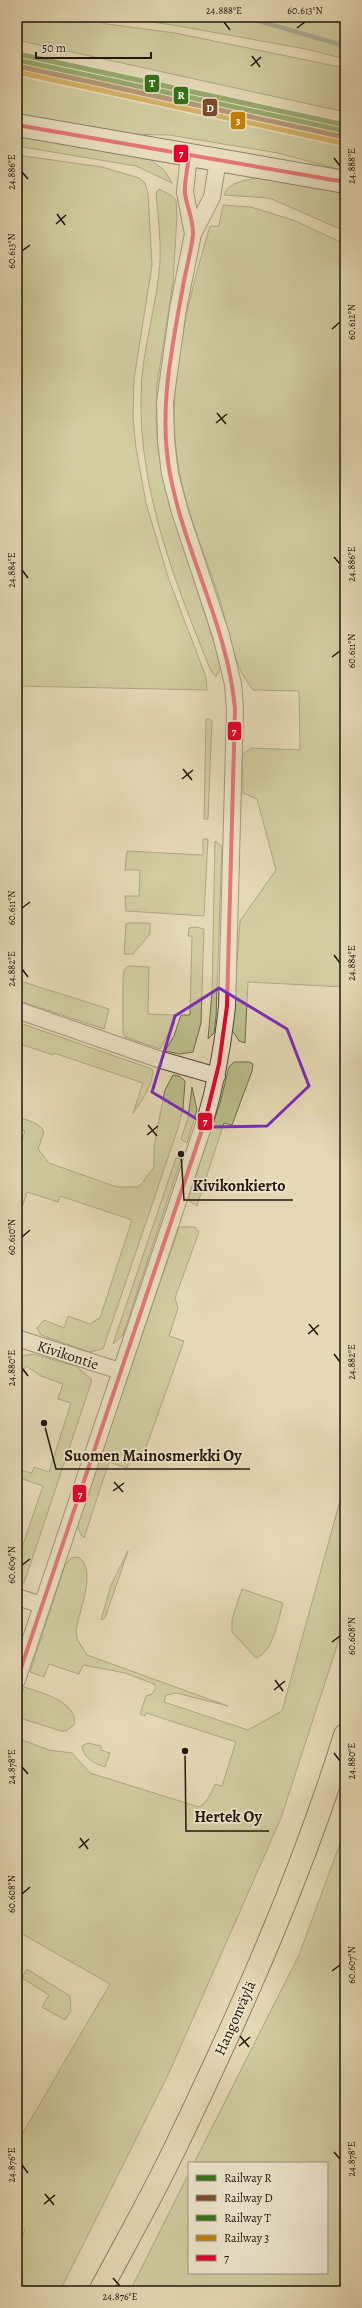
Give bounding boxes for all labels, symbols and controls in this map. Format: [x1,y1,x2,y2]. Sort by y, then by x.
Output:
text: 24.888°E [206,4,242,17]
text: 60.613°N [287,4,323,17]
scale bar [36,34,151,60]
text: 50 m [42,40,66,56]
line badge: T [144,74,160,93]
text: T [149,76,156,91]
line badge: R [173,86,189,105]
text: R [177,88,185,103]
line badge: D [202,98,218,117]
text: D [206,101,214,116]
line badge: 3 [230,111,246,130]
text: 3 [236,113,241,128]
line badge: 7 [173,144,189,163]
text: 7 [179,146,184,161]
text: 24.888°E [345,148,358,184]
text: 24.886°E [5,154,18,190]
text: 60.613°N [5,233,18,269]
text: 60.612°N [345,304,358,340]
text: 24.886°E [345,546,358,582]
text: 24.884°E [5,552,18,588]
text: 60.611°N [345,634,358,668]
line badge: 7 [227,721,242,741]
text: 7 [232,724,237,739]
text: 60.611°N [5,891,18,925]
text: 24.884°E [345,945,358,981]
text: 24.882°E [5,951,18,987]
line badge: 7 [197,1112,213,1131]
text: 7 [203,1114,208,1129]
callout: Kivikonkierto [184,1172,293,1200]
text: Kivikonkierto [193,1175,285,1197]
text: 60.610°N [5,1219,18,1255]
street label: Kivikontie [35,1336,101,1374]
text: 24.882°E [345,1344,358,1380]
text: 24.880°E [5,1350,18,1386]
callout: Suomen Mainosmerkki Oy [56,1441,250,1469]
text: Suomen Mainosmerkki Oy [64,1445,242,1467]
line badge: 7 [72,1484,87,1503]
text: 7 [78,1487,83,1502]
text: 60.609°N [5,1546,18,1584]
text: 60.608°N [345,1617,358,1655]
text: 24.880°E [345,1743,358,1779]
text: 24.878°E [5,1749,18,1785]
callout: Hertek Oy [186,1803,269,1831]
text: Hertek Oy [194,1806,262,1828]
text: 60.608°N [5,1875,18,1913]
text: 60.607°N [345,1946,358,1984]
street label: Hangonväylä [210,1978,260,2058]
text: 24.878°E [345,2141,358,2177]
text: 24.876°E [5,2147,18,2182]
legend [188,2162,328,2274]
text: Railway R [224,2170,272,2186]
text: Railway D [224,2190,273,2206]
text: Railway T [224,2210,271,2226]
text: Railway 3 [224,2230,269,2246]
text: 7 [224,2250,230,2266]
text: 24.876°E [103,2290,138,2303]

